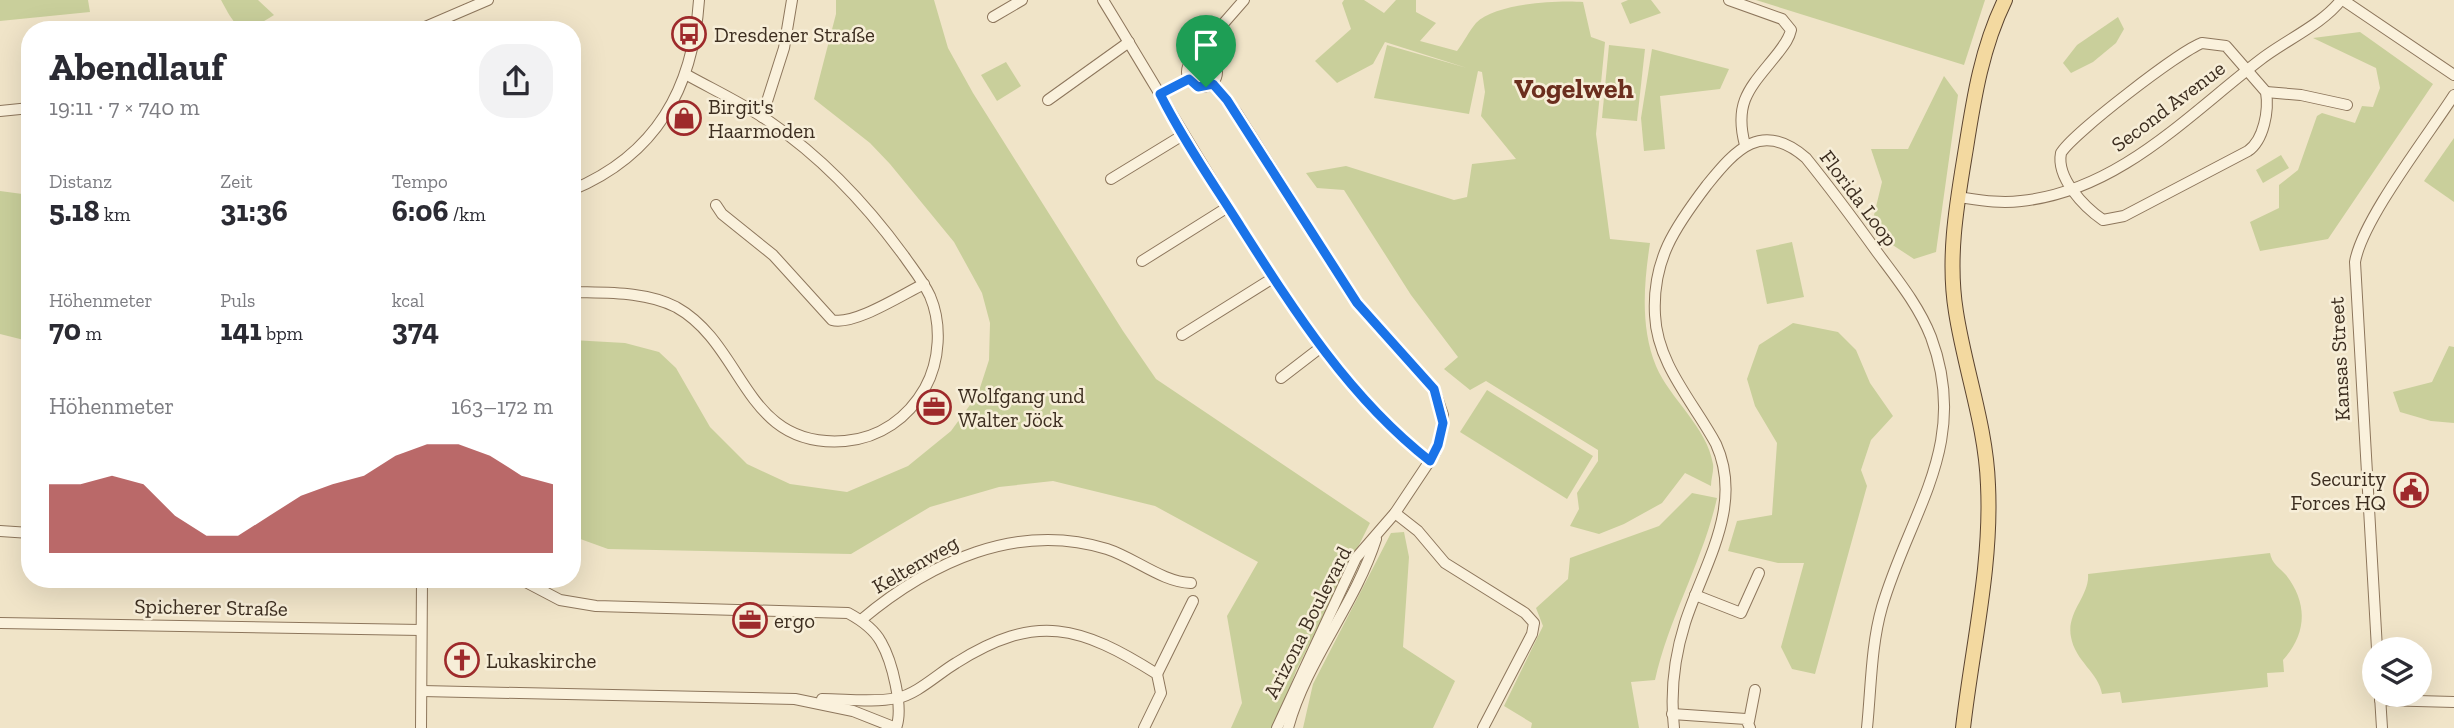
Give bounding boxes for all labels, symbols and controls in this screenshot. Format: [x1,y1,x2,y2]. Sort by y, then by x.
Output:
bus stop icon: Dresdener Straße [670,15,708,53]
pin [1176,15,1236,87]
place label: Dresdener Straße [714,22,875,47]
icon: arrive [1187,26,1225,64]
text: Abendlauf [49,44,224,90]
button: share [479,44,553,118]
street label: Second Avenue [2106,55,2230,157]
district label: Vogelweh [1514,72,1634,105]
text: 19:11 · 7 × 740 m [49,93,200,121]
place label: Birgit's Haarmoden [708,94,815,143]
shop icon: Birgit's Haarmoden [665,99,703,137]
street label: Florida Loop [1815,145,1903,251]
text: Distanz [49,170,112,193]
text: Zeit [220,170,253,193]
text: Tempo [392,170,448,193]
text: 5.18 [49,193,100,229]
text: 31:36 [220,193,288,229]
text: 6:06 [392,193,449,229]
text: km [100,203,130,226]
text: /km [449,203,486,226]
text: Höhenmeter [49,289,152,312]
text: Puls [220,289,255,312]
text: kcal [392,289,424,312]
street label: Kansas Street [2323,296,2355,422]
text: 70 [49,312,81,348]
text: 141 [220,312,262,348]
text: 374 [392,312,439,348]
text: m [81,322,102,345]
text: bpm [262,322,303,345]
place label: Wolfgang und Walter Jöck [958,383,1085,432]
office icon: Wolfgang und Walter Jöck [915,388,953,426]
text: Höhenmeter [49,392,174,420]
text: 163–172 m [451,392,553,420]
place label: Security Forces HQ [2291,466,2386,515]
public building icon: Security Forces HQ [2392,471,2430,509]
street label: Keltenweg [868,529,963,599]
street label: Arizona Boulevard [1258,541,1356,702]
street label: Spicherer Straße [134,593,288,621]
office icon: ergo [731,601,769,639]
place label: ergo [774,608,815,633]
map controls [2362,637,2432,707]
button: layers [2362,637,2432,707]
church icon: Lukaskirche [443,641,481,679]
place label: Lukaskirche [486,648,596,673]

